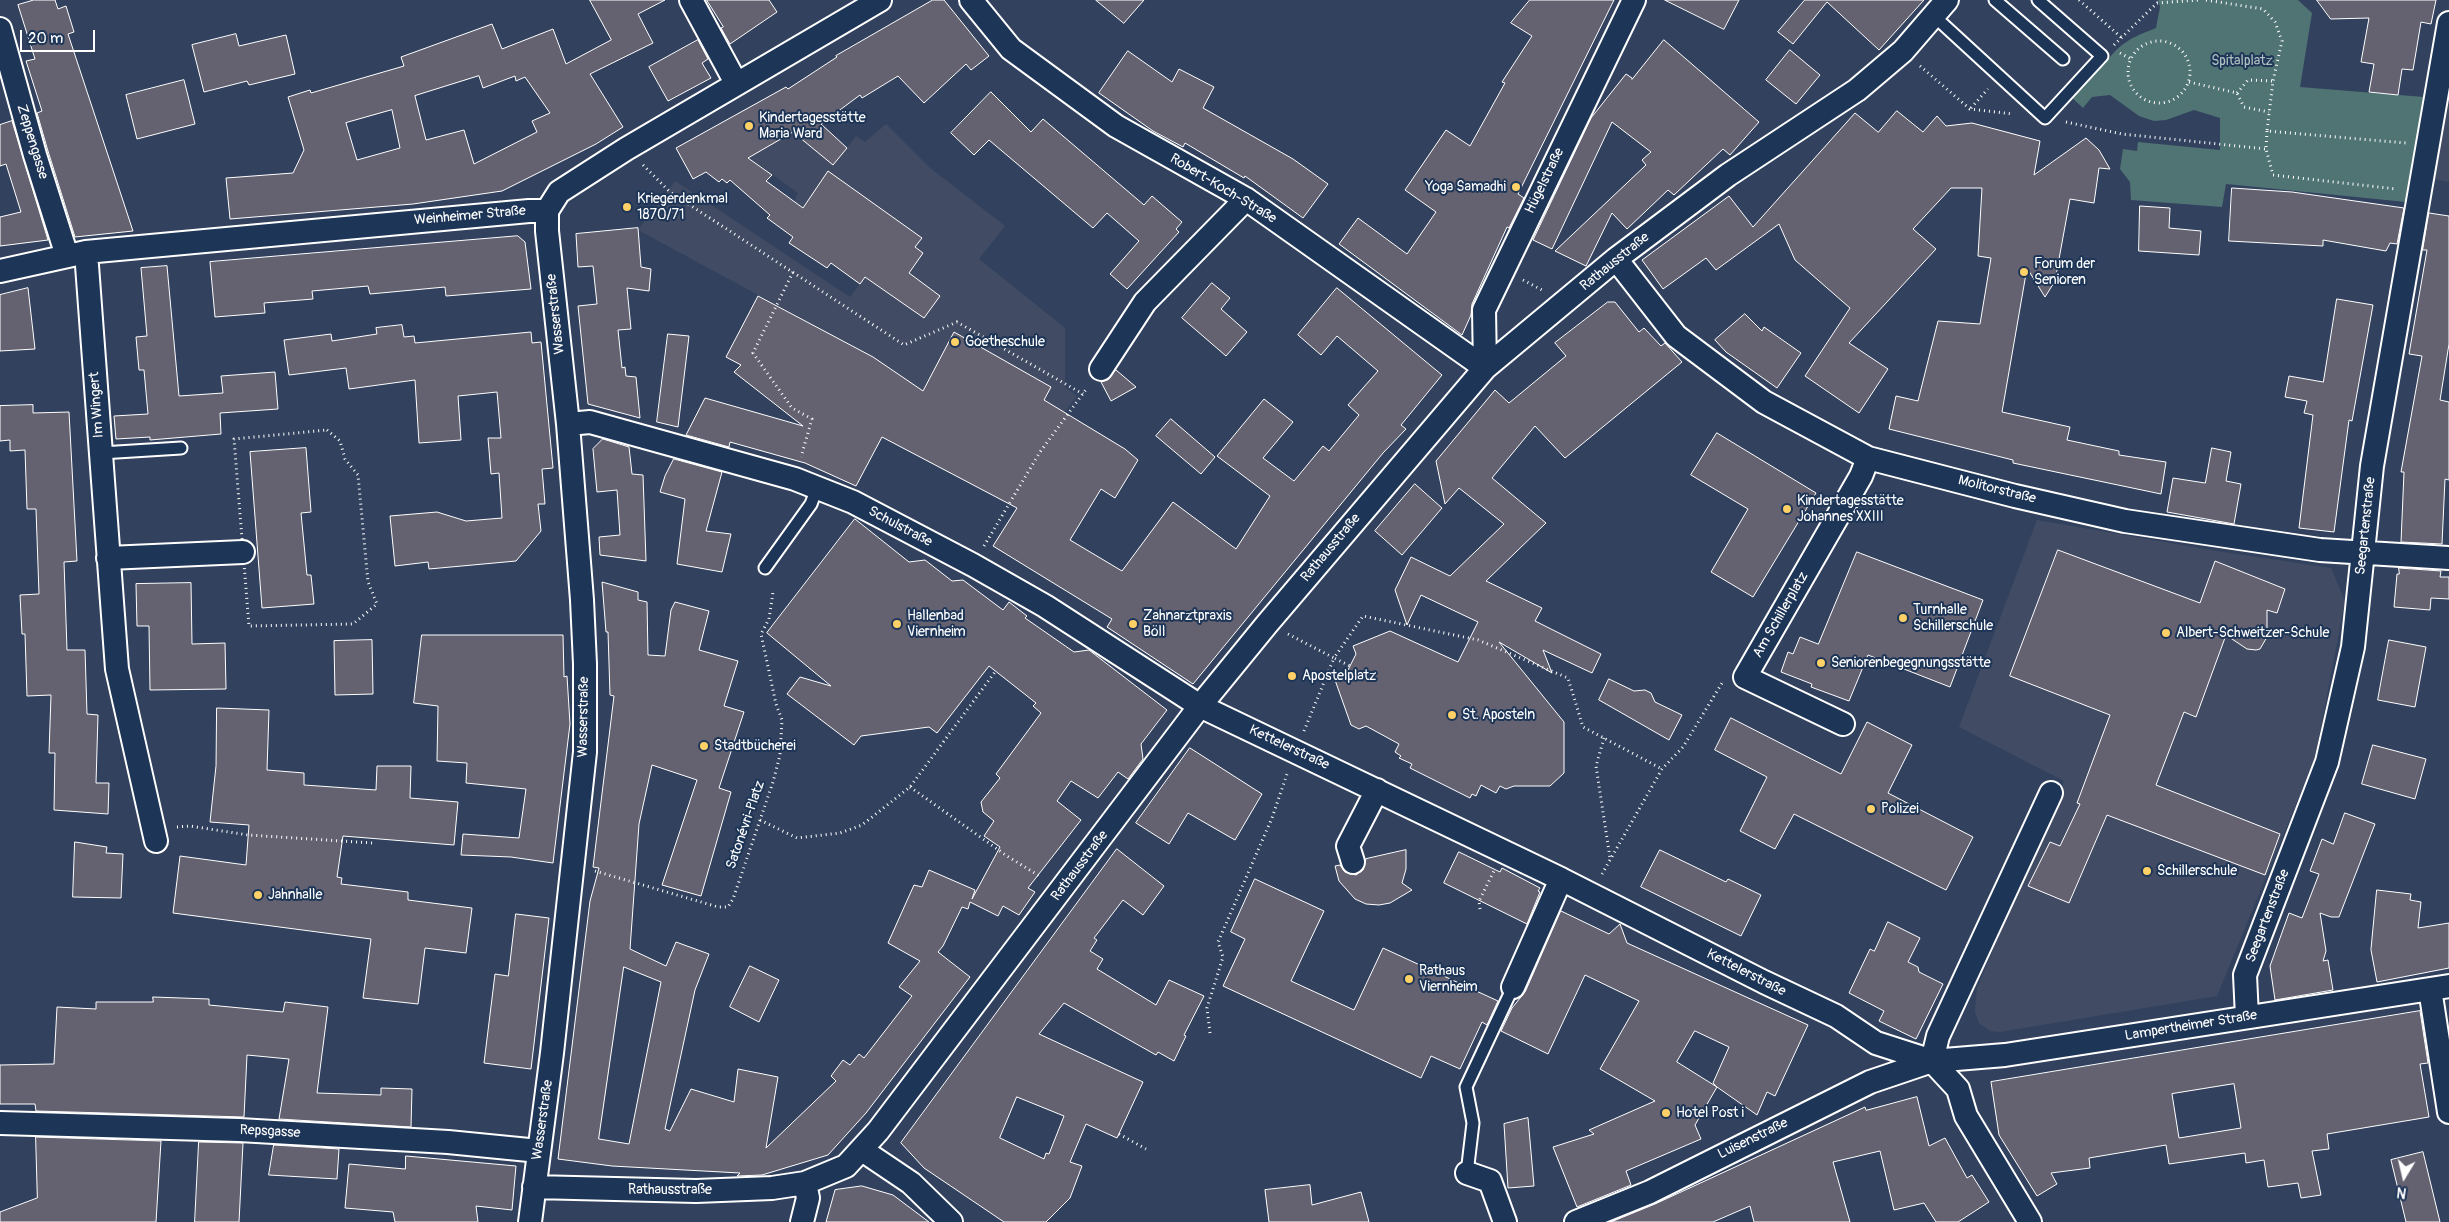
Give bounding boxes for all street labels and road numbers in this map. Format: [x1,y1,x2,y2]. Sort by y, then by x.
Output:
street label: Zeppengasse [13,103,51,181]
street label: Hügelstraße [1522,145,1568,217]
street label: Robert-Koch-Straße [1167,151,1279,227]
street label: Weinheimer Straße [413,203,527,229]
street label: Rathausstraße [1577,229,1653,295]
street label: Wasserstraße [543,273,569,355]
street label: Im Wingert [86,371,108,439]
street label: Molitorstraße [1956,472,2038,508]
street label: Seegartenstraße [2353,476,2379,576]
street label: Schulstraße [865,503,935,551]
street label: Rathausstraße [1298,510,1364,586]
street label: Am Schillerplatz [1750,569,1812,661]
street label: Wasserstraße [575,676,593,758]
street label: Kettelerstraße [1246,722,1332,774]
street label: Satonévri-Platz [723,779,769,871]
street label: Rathausstraße [1048,827,1112,905]
street label: Seegartenstraße [2243,867,2293,965]
street label: Kettelerstraße [1704,946,1788,1000]
street label: Lampertheimer Straße [2124,1007,2258,1045]
street label: Wasserstraße [529,1079,557,1161]
street label: Luisenstraße [1715,1115,1791,1163]
street label: Repsgasse [239,1122,301,1142]
street label: Rathausstraße [628,1182,712,1198]

